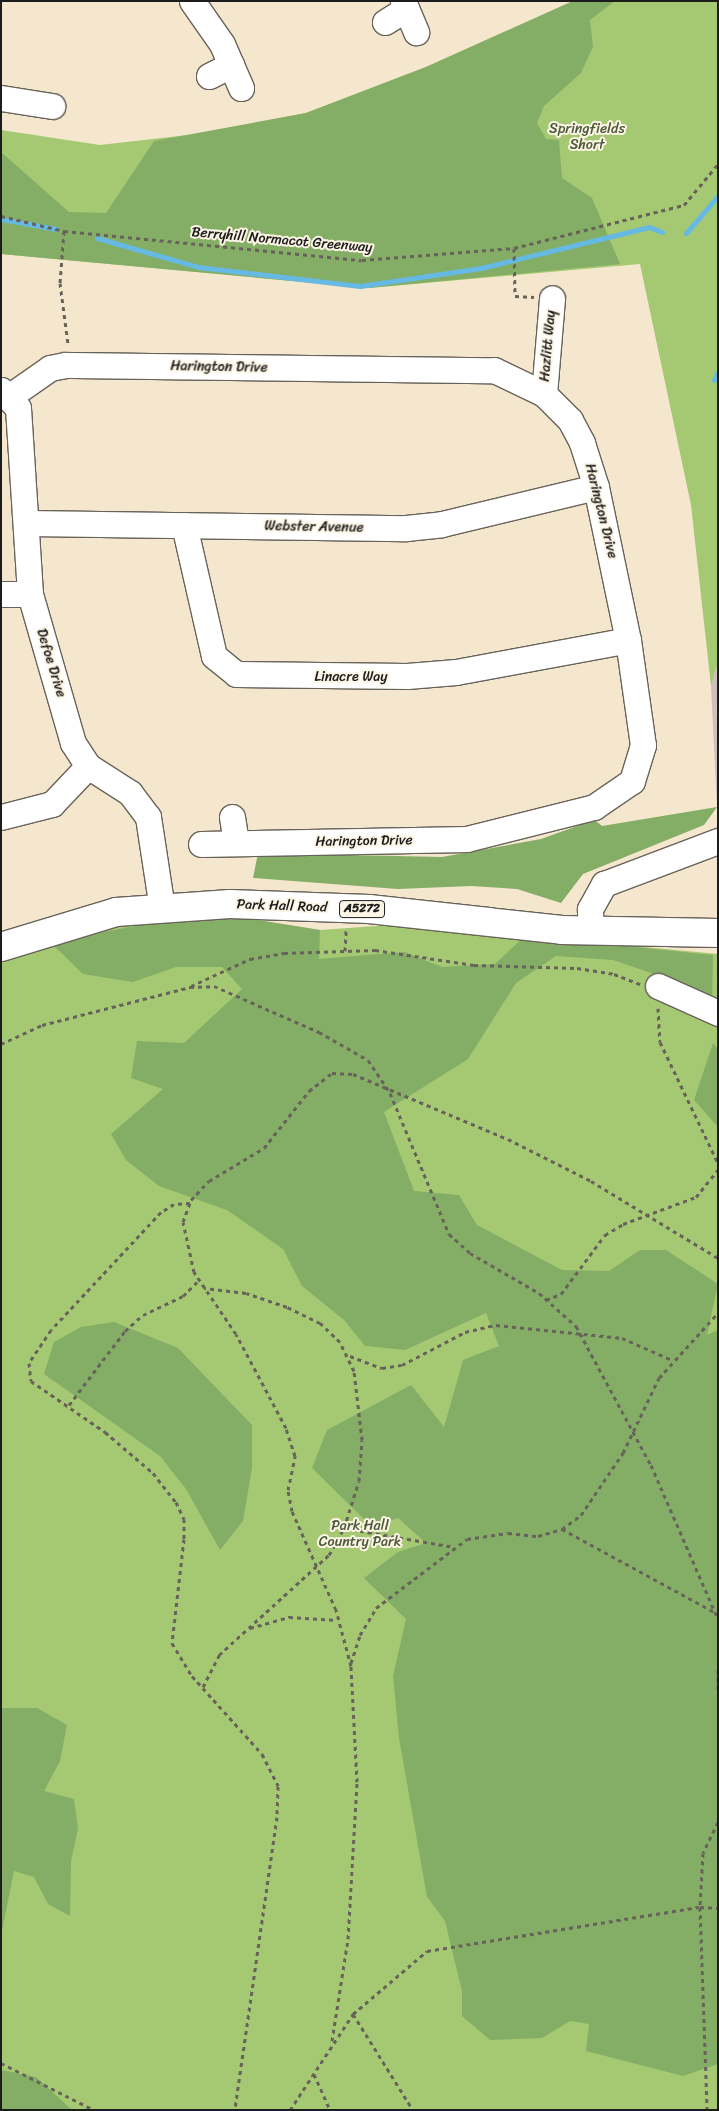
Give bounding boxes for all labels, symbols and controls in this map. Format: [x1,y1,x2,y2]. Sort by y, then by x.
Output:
park label: Springfields Short [549,121,625,154]
street label: Berryhill Normacot Greenway [191,224,373,256]
street label: Hazlitt Way [537,310,559,382]
street label: Harington Drive [170,358,268,376]
street label: Harington Drive [581,462,621,560]
street label: Webster Avenue [264,518,364,536]
street label: Defoe Drive [33,627,69,699]
street label: Linacre Way [314,669,388,685]
street label: Harington Drive [315,832,413,850]
street label: Park Hall Road [236,896,328,916]
road number: A5272 [338,900,386,919]
park label: Park Hall Country Park [319,1518,401,1550]

